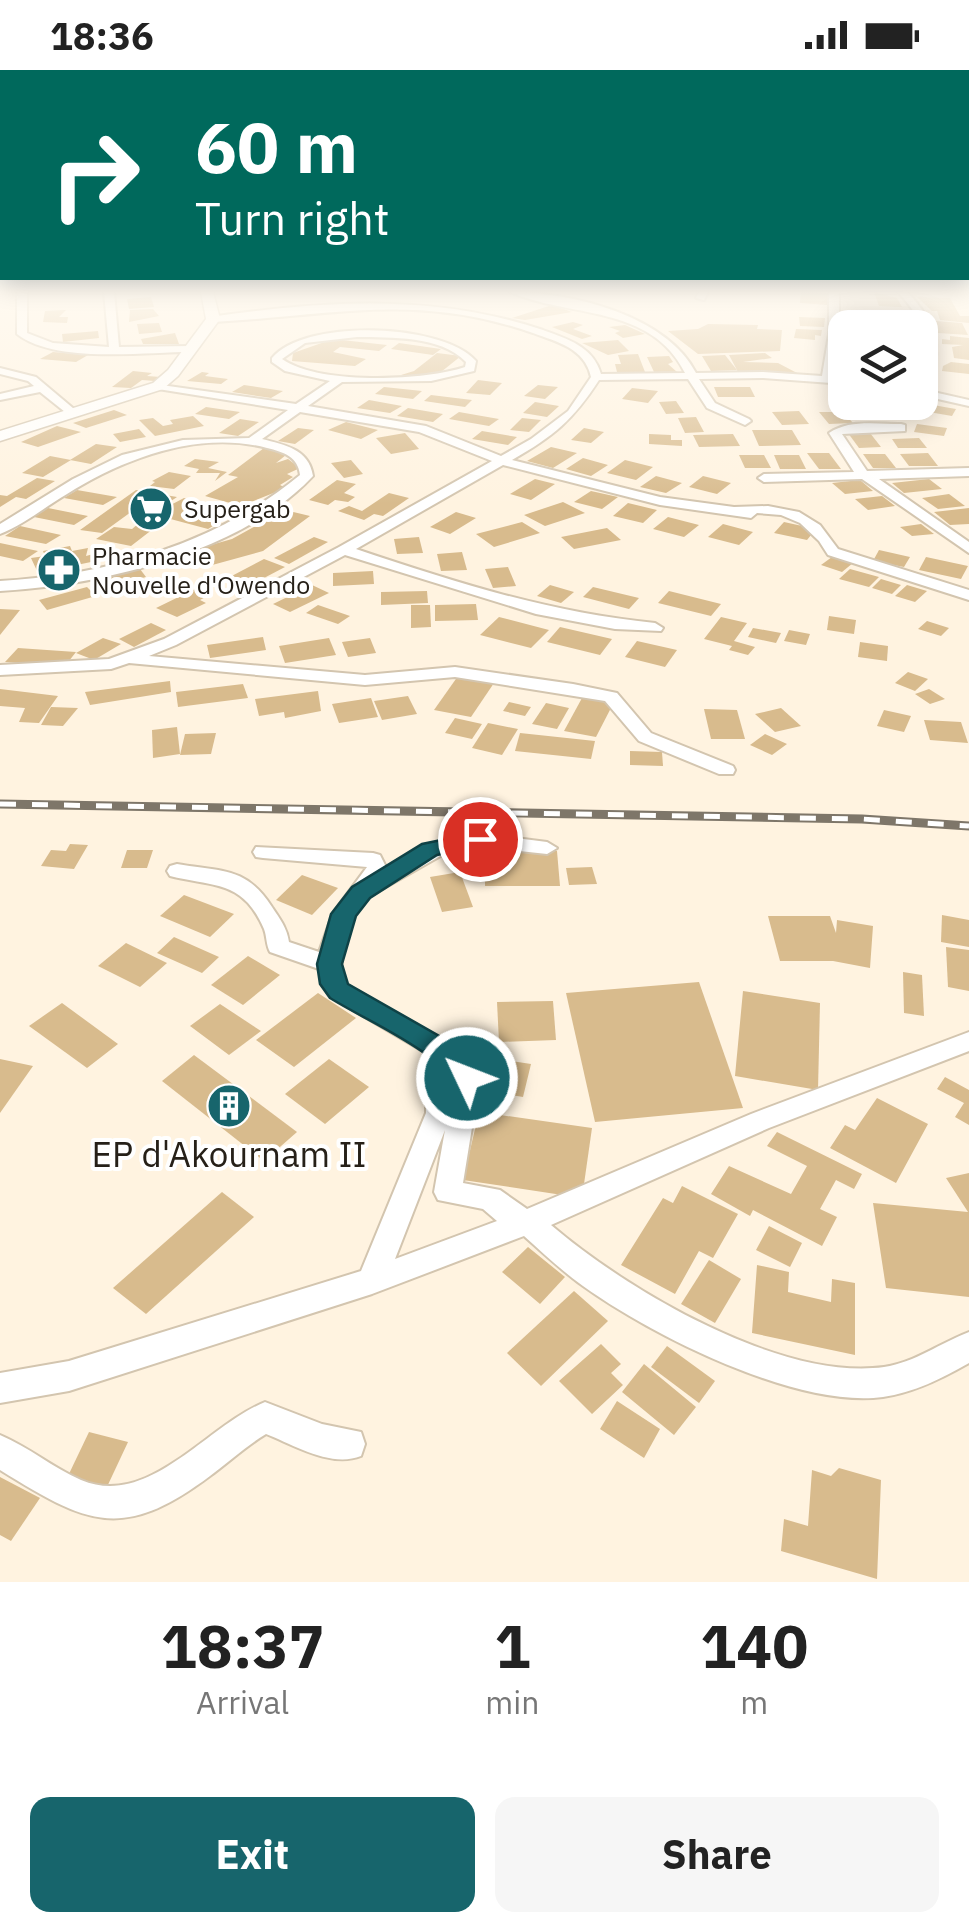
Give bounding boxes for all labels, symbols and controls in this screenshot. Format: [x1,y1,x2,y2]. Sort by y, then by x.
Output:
text: 18:36 [50,11,154,60]
text: 60 m [195,101,358,192]
icon: right [30,110,160,240]
text: Turn right [195,189,390,247]
map controls [828,310,938,420]
button: layers [828,310,938,420]
supermarket icon: Supergab [128,486,174,532]
place label: Supergab [184,492,291,525]
place label: Pharmacie Nouvelle d'Owendo [92,539,310,601]
pharmacy icon: Pharmacie Nouvelle d'Owendo [36,547,82,593]
pin [438,797,523,882]
icon: arrive [453,812,508,867]
position arrow [415,1026,519,1130]
building icon: EP d'Akournam II [206,1083,252,1129]
place label: EP d'Akournam II [92,1131,366,1177]
text: 18:37 [161,1606,325,1685]
text: 1 [494,1606,530,1685]
text: 140 [700,1606,808,1685]
text: Arrival [196,1681,289,1723]
text: min [485,1681,539,1723]
text: m [740,1681,768,1723]
button: Exit [30,1797,475,1912]
button: Share [495,1797,939,1912]

